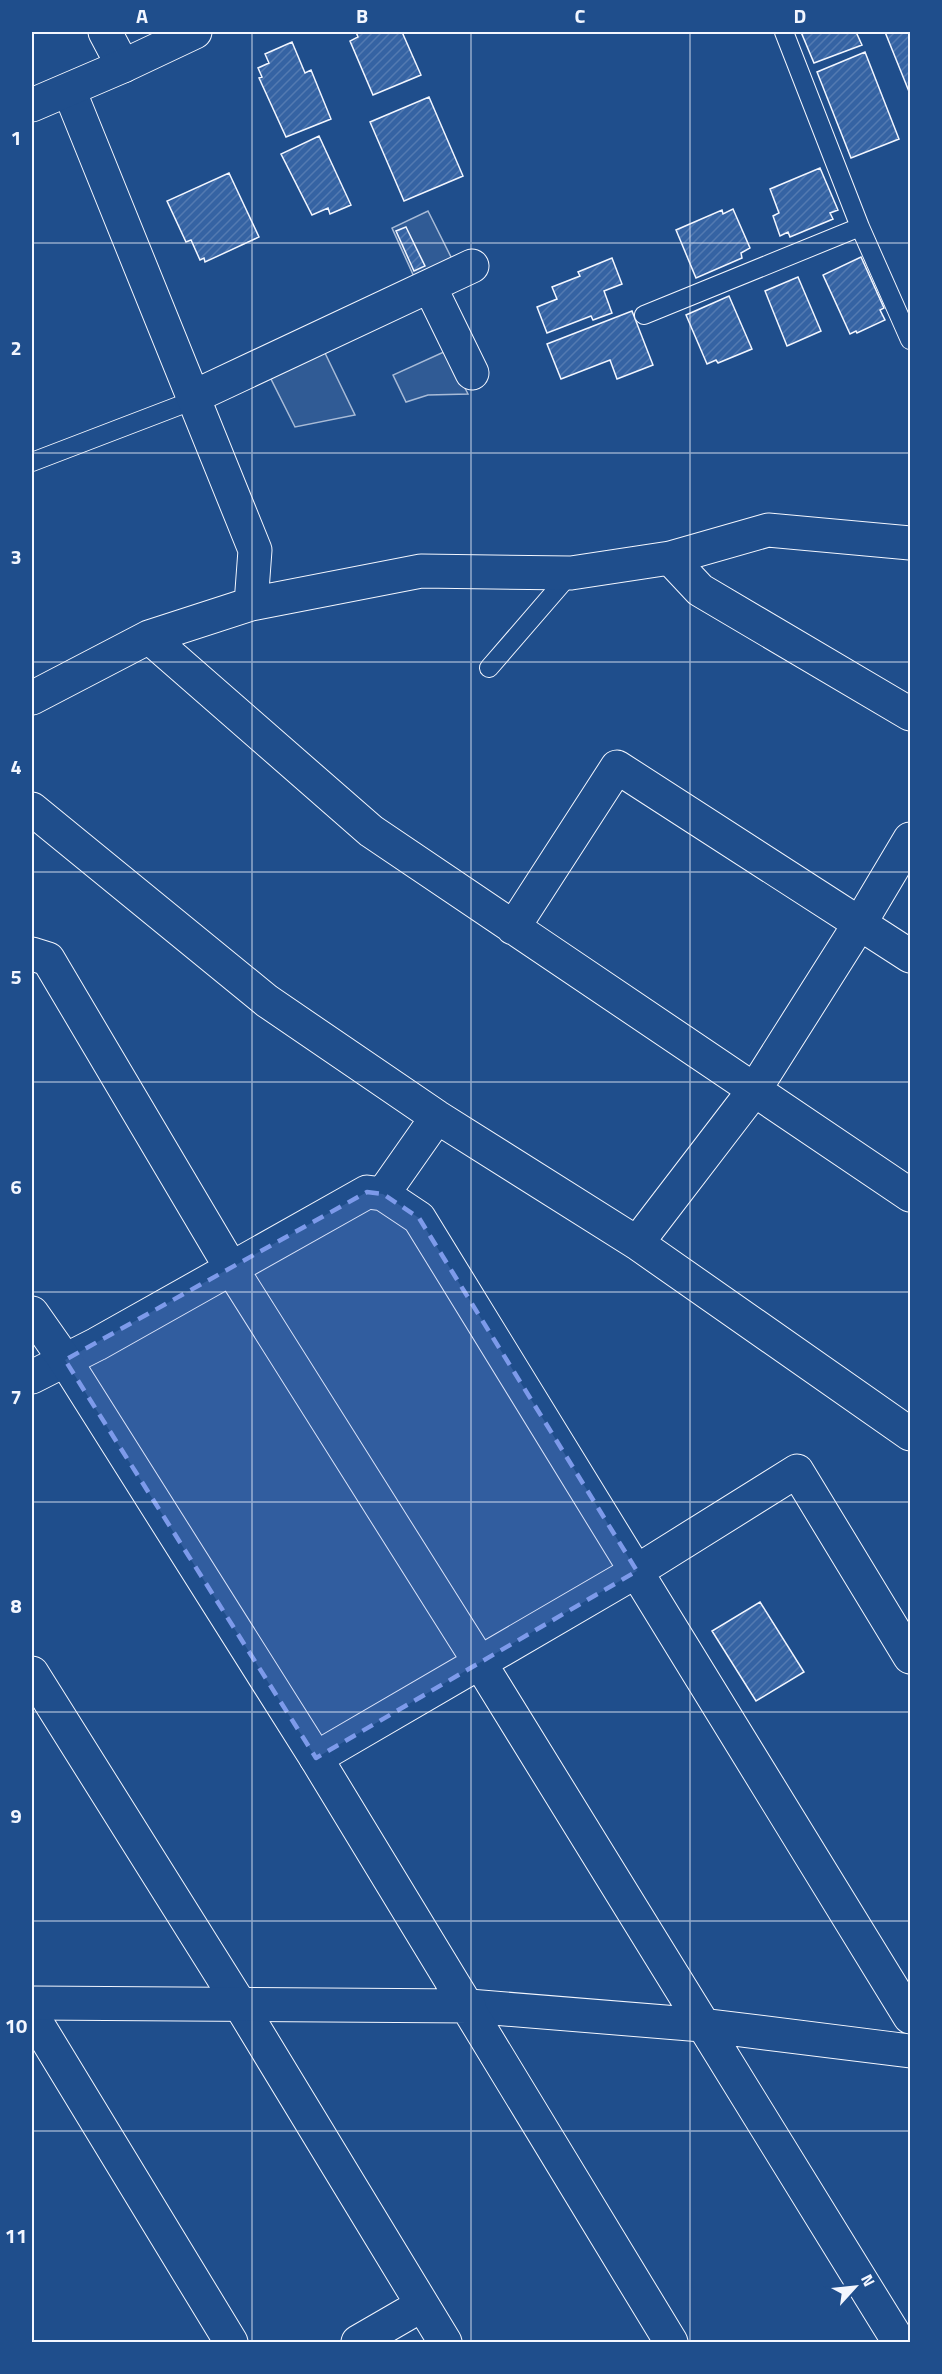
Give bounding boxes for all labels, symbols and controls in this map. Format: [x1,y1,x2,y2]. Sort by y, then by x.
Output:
text: A [136,0,148,31]
text: B [356,0,368,31]
text: C [575,0,586,31]
text: D [794,0,806,31]
text: 1 [10,122,22,153]
text: 2 [10,332,22,363]
text: 3 [10,541,22,572]
text: 4 [10,751,22,782]
text: 5 [10,961,22,992]
text: 6 [10,1171,22,1202]
text: 7 [10,1381,22,1412]
text: 8 [10,1590,22,1621]
text: 9 [10,1800,22,1831]
text: 10 [5,2010,27,2041]
text: 11 [5,2220,27,2251]
north arrow [825,2257,885,2317]
text: N [855,2270,882,2291]

